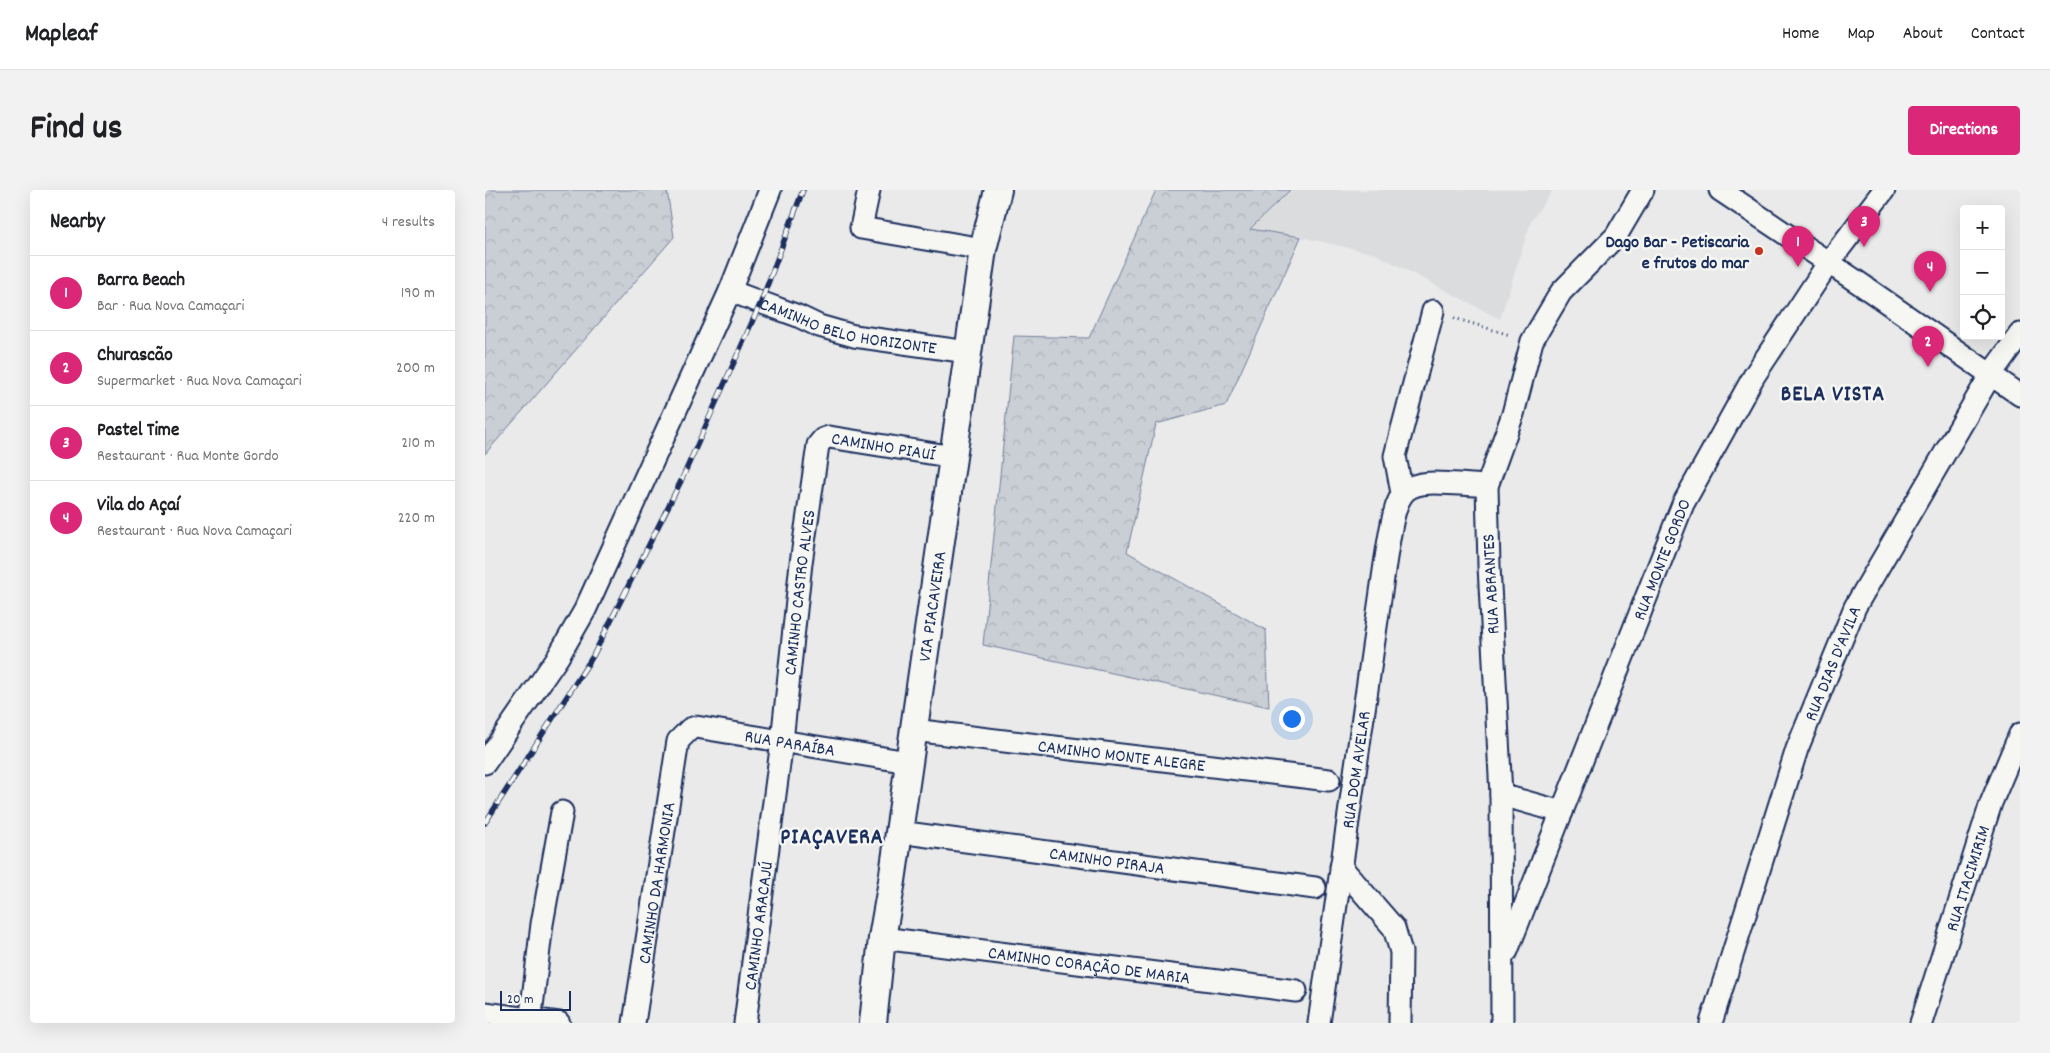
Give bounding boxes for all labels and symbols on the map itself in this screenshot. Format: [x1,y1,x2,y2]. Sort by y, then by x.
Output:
pin: 3 [1848,206,1880,247]
pin: 1 [1782,226,1814,267]
place label: Dago Bar - Petiscaria e frutos do mar [1606,231,1750,277]
marker: Dago Bar - Petiscaria e frutos do mar [1753,245,1765,257]
pin: 4 [1914,251,1946,292]
street label: CAMINHO BELO HORIZONTE [756,293,938,362]
pin: 2 [1912,326,1944,367]
district label: BELA VISTA [1781,380,1885,411]
street label: CAMINHO PIAUÍ [829,428,938,469]
street label: RUA MONTE GORDO [1628,496,1699,625]
street label: CAMINHO CASTRO ALVES [779,508,824,677]
street label: RUA ABRANTES [1477,533,1508,635]
street label: VIA PIACAVEIRA [914,549,954,664]
street label: RUA DIAS D'AVILA [1800,602,1869,725]
your location [1279,706,1305,732]
street label: RUA DOM AVELAR [1337,710,1379,830]
street label: RUA PARAÍBA [742,725,837,765]
street label: CAMINHO MONTE ALEGRE [1036,735,1206,780]
street label: CAMINHO DA HARMONIA [633,800,683,966]
district label: PIAÇAVERA [780,823,884,854]
street label: RUA ITACIMIRIM [1941,823,1998,935]
street label: CAMINHO PIRAJA [1048,842,1166,883]
street label: CAMINHO ARACAJÚ [739,860,781,992]
street label: CAMINHO CORAÇÃO DE MARIA [986,942,1192,992]
scale bar [500,988,571,1011]

